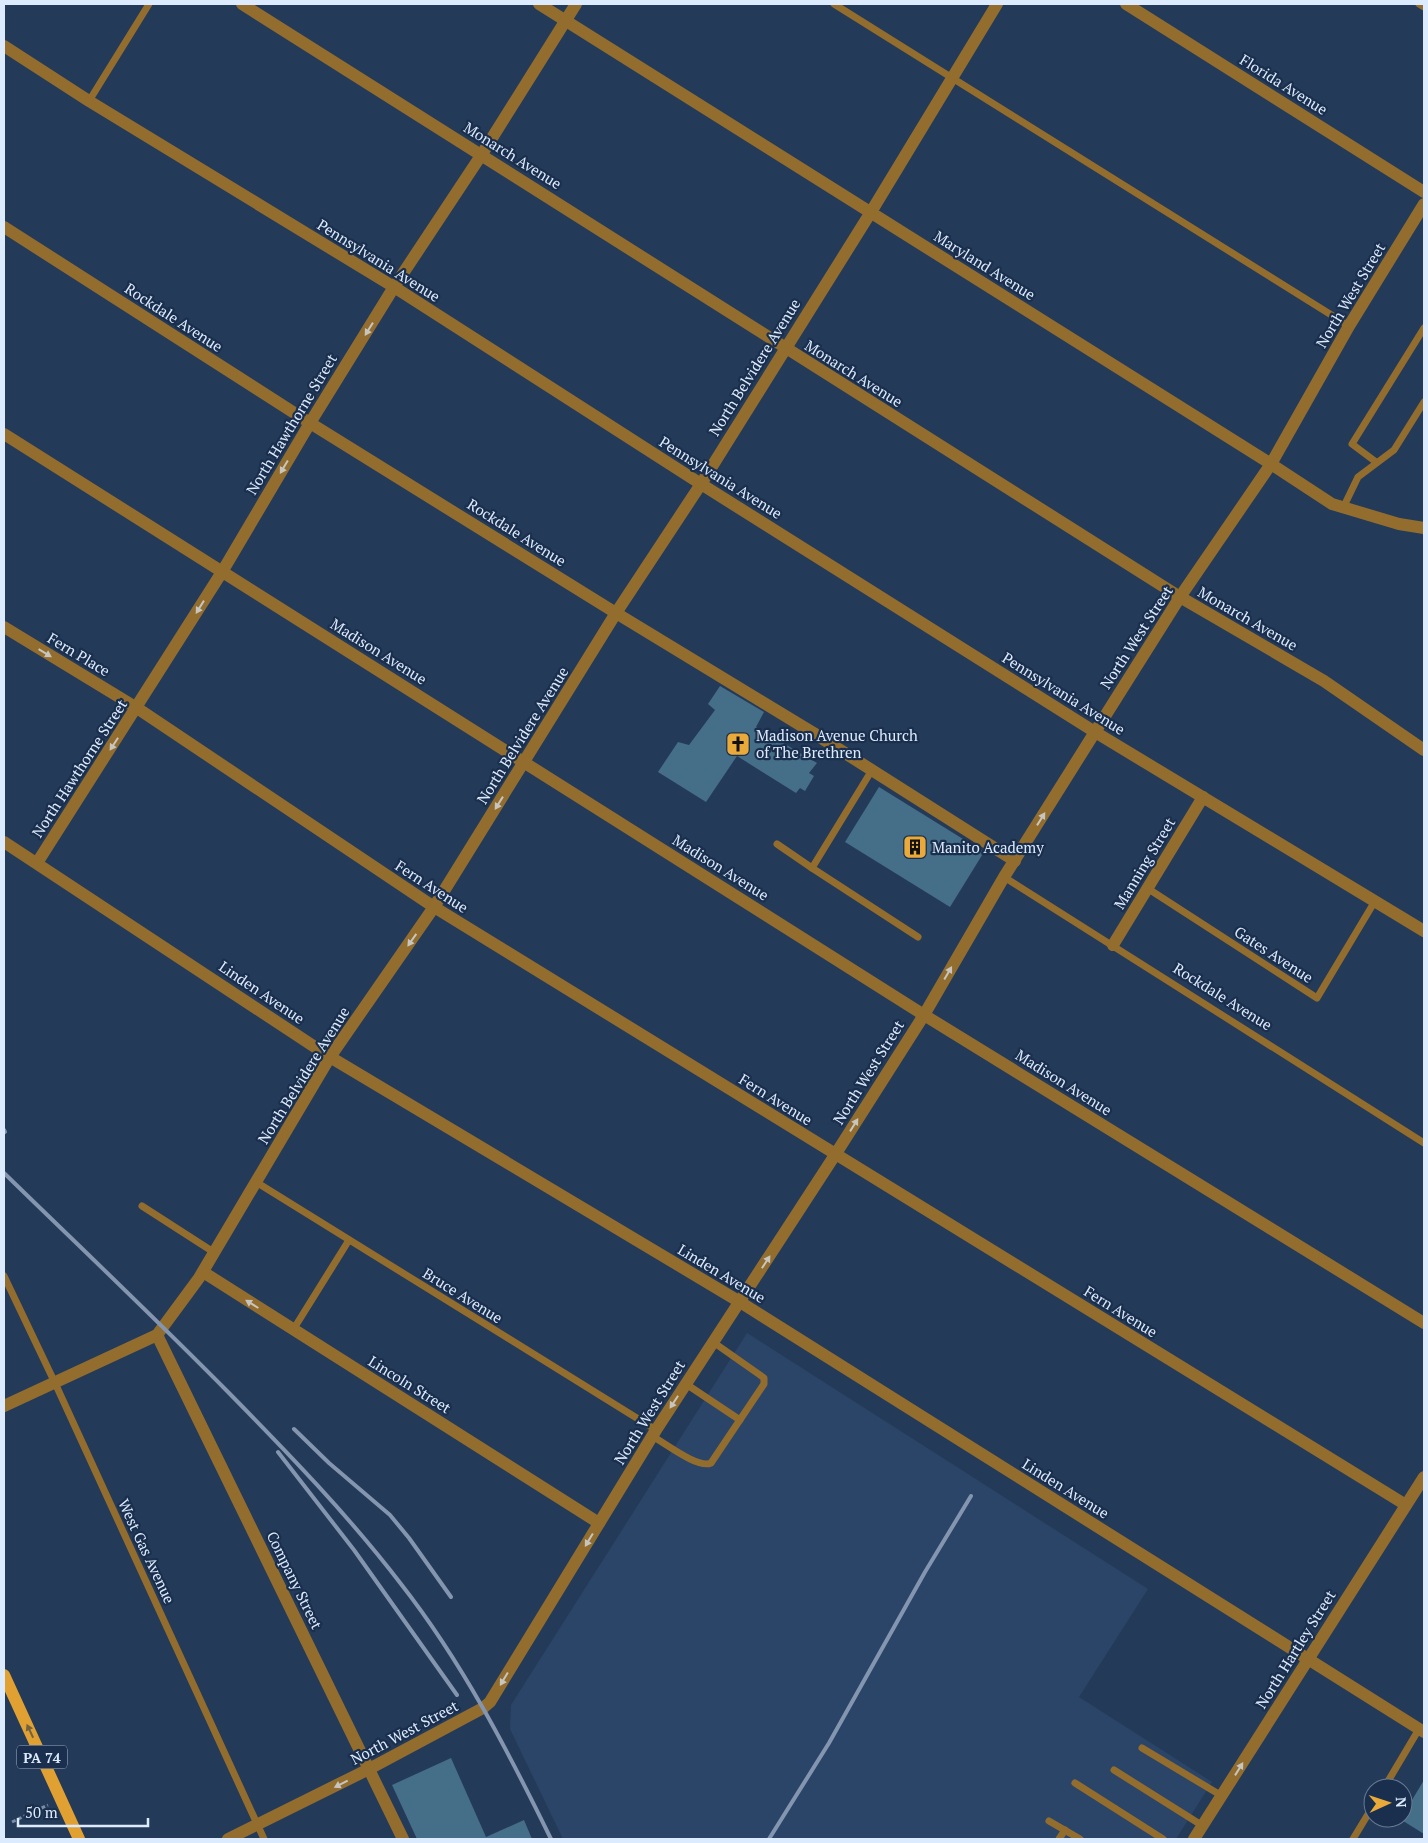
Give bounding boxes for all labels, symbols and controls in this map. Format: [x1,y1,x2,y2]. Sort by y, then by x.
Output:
street label: Florida Avenue [1236,49,1332,119]
street label: Monarch Avenue [460,117,566,193]
street label: Pennsylvania Avenue [314,214,444,306]
street label: Maryland Avenue [931,226,1039,304]
street label: North West Street [1311,238,1390,351]
street label: Rockdale Avenue [121,278,227,356]
street label: North Belvidere Avenue [704,295,804,439]
one-way arrow [364,322,373,335]
street label: Monarch Avenue [801,335,907,411]
street label: North Hawthorne Street [241,349,341,498]
street label: Pennsylvania Avenue [656,431,786,523]
one-way arrow [279,461,288,474]
street label: Rockdale Avenue [464,494,570,570]
street label: North West Street [1095,581,1177,692]
street label: Monarch Avenue [1195,581,1301,655]
one-way arrow [196,600,205,613]
street label: Madison Avenue [327,613,431,689]
street label: Fern Place [44,628,114,680]
street label: Pennsylvania Avenue [999,647,1129,739]
one-way arrow [39,648,52,657]
street label: North Belvidere Avenue [472,663,572,807]
street label: North Hawthorne Street [27,695,131,841]
place label: Madison Avenue Church of The Brethren [756,725,918,762]
church icon: Madison Avenue Church of The Brethren [725,731,751,757]
one-way arrow [109,738,119,751]
one-way arrow [495,796,504,810]
one-way arrow [1036,812,1046,825]
street label: Manning Street [1109,813,1179,912]
street label: Madison Avenue [669,829,773,905]
building icon: Manito Academy [902,834,928,860]
place label: Manito Academy [932,837,1044,857]
street label: Fern Avenue [392,855,472,917]
street label: Gates Avenue [1231,921,1317,987]
one-way arrow [407,933,417,947]
street label: Linden Avenue [215,956,309,1028]
street label: Rockdale Avenue [1170,958,1276,1034]
one-way arrow [944,966,953,979]
street label: North Belvidere Avenue [253,1003,353,1147]
street label: North West Street [828,1016,908,1128]
street label: Madison Avenue [1012,1044,1116,1120]
street label: Fern Avenue [736,1069,816,1129]
one-way arrow [849,1118,859,1132]
street label: Linden Avenue [674,1239,770,1307]
one-way arrow [761,1255,771,1268]
street label: Bruce Avenue [419,1263,507,1327]
street label: Fern Avenue [1081,1281,1161,1341]
one-way arrow [245,1299,258,1308]
street label: Lincoln Street [365,1351,455,1418]
street label: North West Street [609,1356,689,1468]
one-way arrow [670,1395,679,1408]
street label: Linden Avenue [1019,1453,1113,1523]
street label: West Gas Avenue [114,1495,180,1607]
street label: Company Street [263,1528,328,1633]
one-way arrow [584,1533,594,1546]
street label: North Hartley Street [1251,1586,1340,1712]
one-way arrow [500,1672,509,1685]
street label: North West Street [347,1695,462,1769]
one-way arrow [25,1724,33,1738]
road number: PA 74 [17,1745,67,1768]
one-way arrow [1235,1762,1244,1775]
north arrow [1363,1778,1413,1828]
one-way arrow [334,1780,348,1788]
scale bar [18,1796,148,1828]
text: N [1392,1796,1411,1808]
text: 50 m [25,1802,58,1822]

